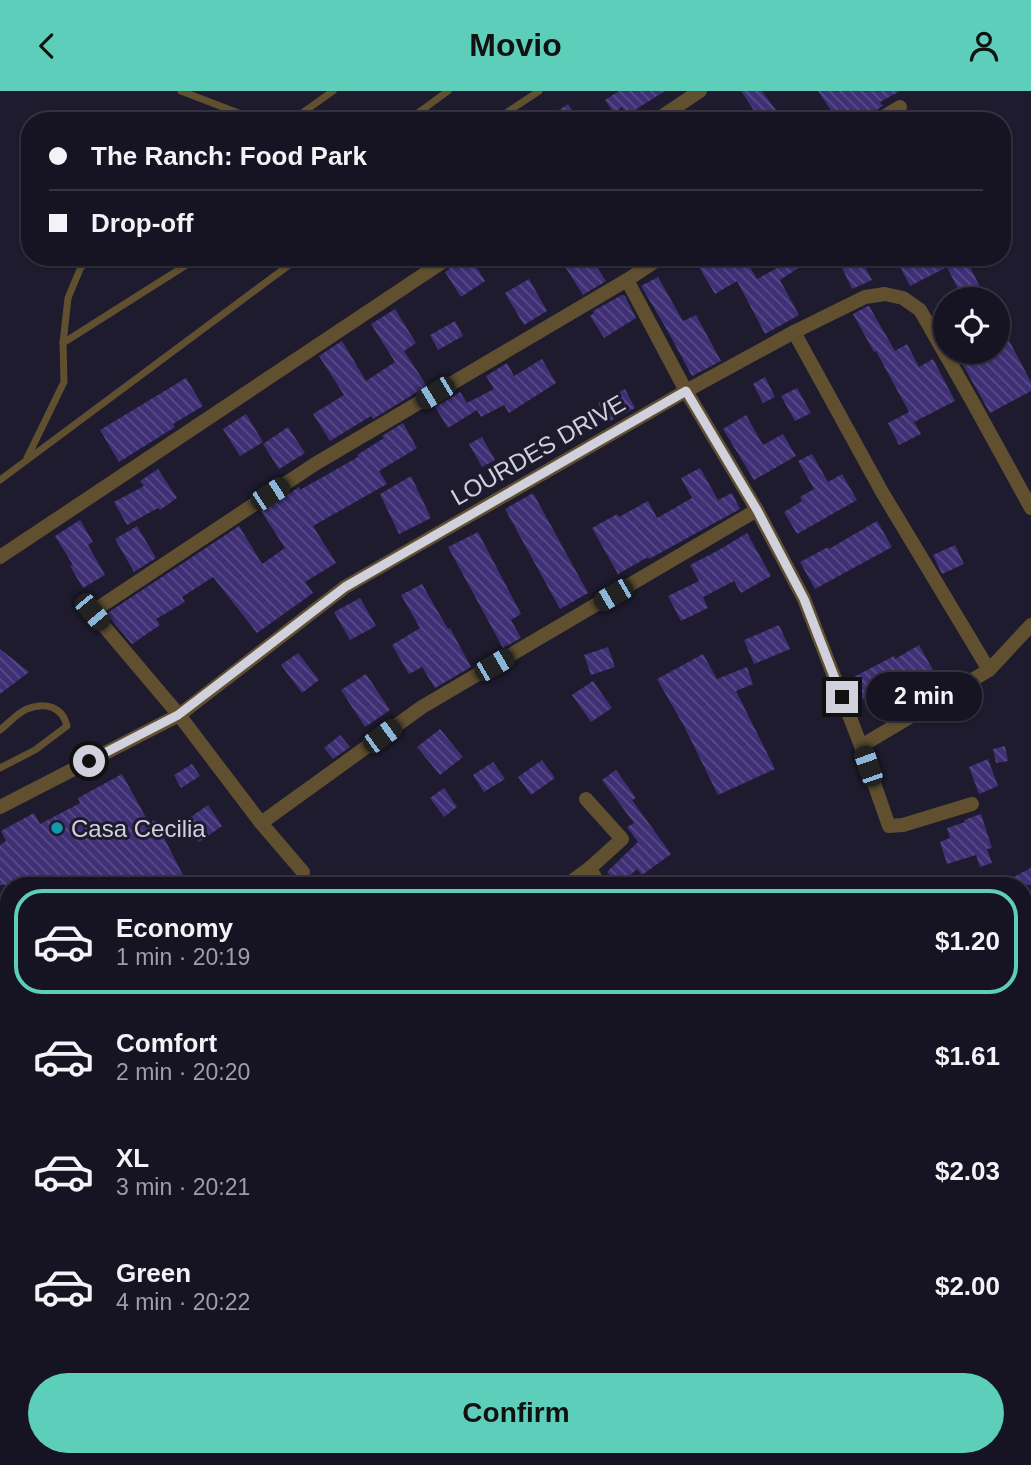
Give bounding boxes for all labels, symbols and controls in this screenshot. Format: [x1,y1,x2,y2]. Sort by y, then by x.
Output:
icon: back [28,27,66,65]
text: Movio [469,27,562,63]
icon: person [965,27,1003,65]
text: The Ranch: Food Park [91,141,367,171]
text: Drop-off [91,208,194,238]
map controls [933,287,1010,364]
button: locate [933,287,1010,364]
car [412,373,459,413]
street label: LOURDES DRIVE [446,389,630,511]
car [247,474,294,514]
car [590,575,637,615]
car [71,589,114,635]
car [471,645,518,685]
callout: 2 min [866,673,982,721]
route end [826,681,858,713]
text: 2 min [894,683,954,709]
car [359,715,406,757]
car [852,743,885,789]
route start [73,745,105,777]
place label: Casa Cecilia [71,815,206,842]
marker: Casa Cecilia [49,820,65,836]
icon: car [32,910,95,973]
text: Economy [116,913,233,943]
text: $1.20 [935,926,1000,956]
text: 1 min · 20:19 [116,944,250,970]
icon: car [32,1025,95,1088]
text: Comfort [116,1028,217,1058]
text: $1.61 [935,1041,1000,1071]
text: 2 min · 20:20 [116,1059,250,1085]
icon: car [32,1140,95,1203]
text: XL [116,1143,149,1173]
text: $2.03 [935,1156,1000,1186]
text: 3 min · 20:21 [116,1174,250,1200]
icon: car [32,1255,95,1318]
text: Green [116,1258,191,1288]
text: $2.00 [935,1271,1000,1301]
text: 4 min · 20:22 [116,1289,250,1315]
button: Confirm [28,1373,1004,1453]

